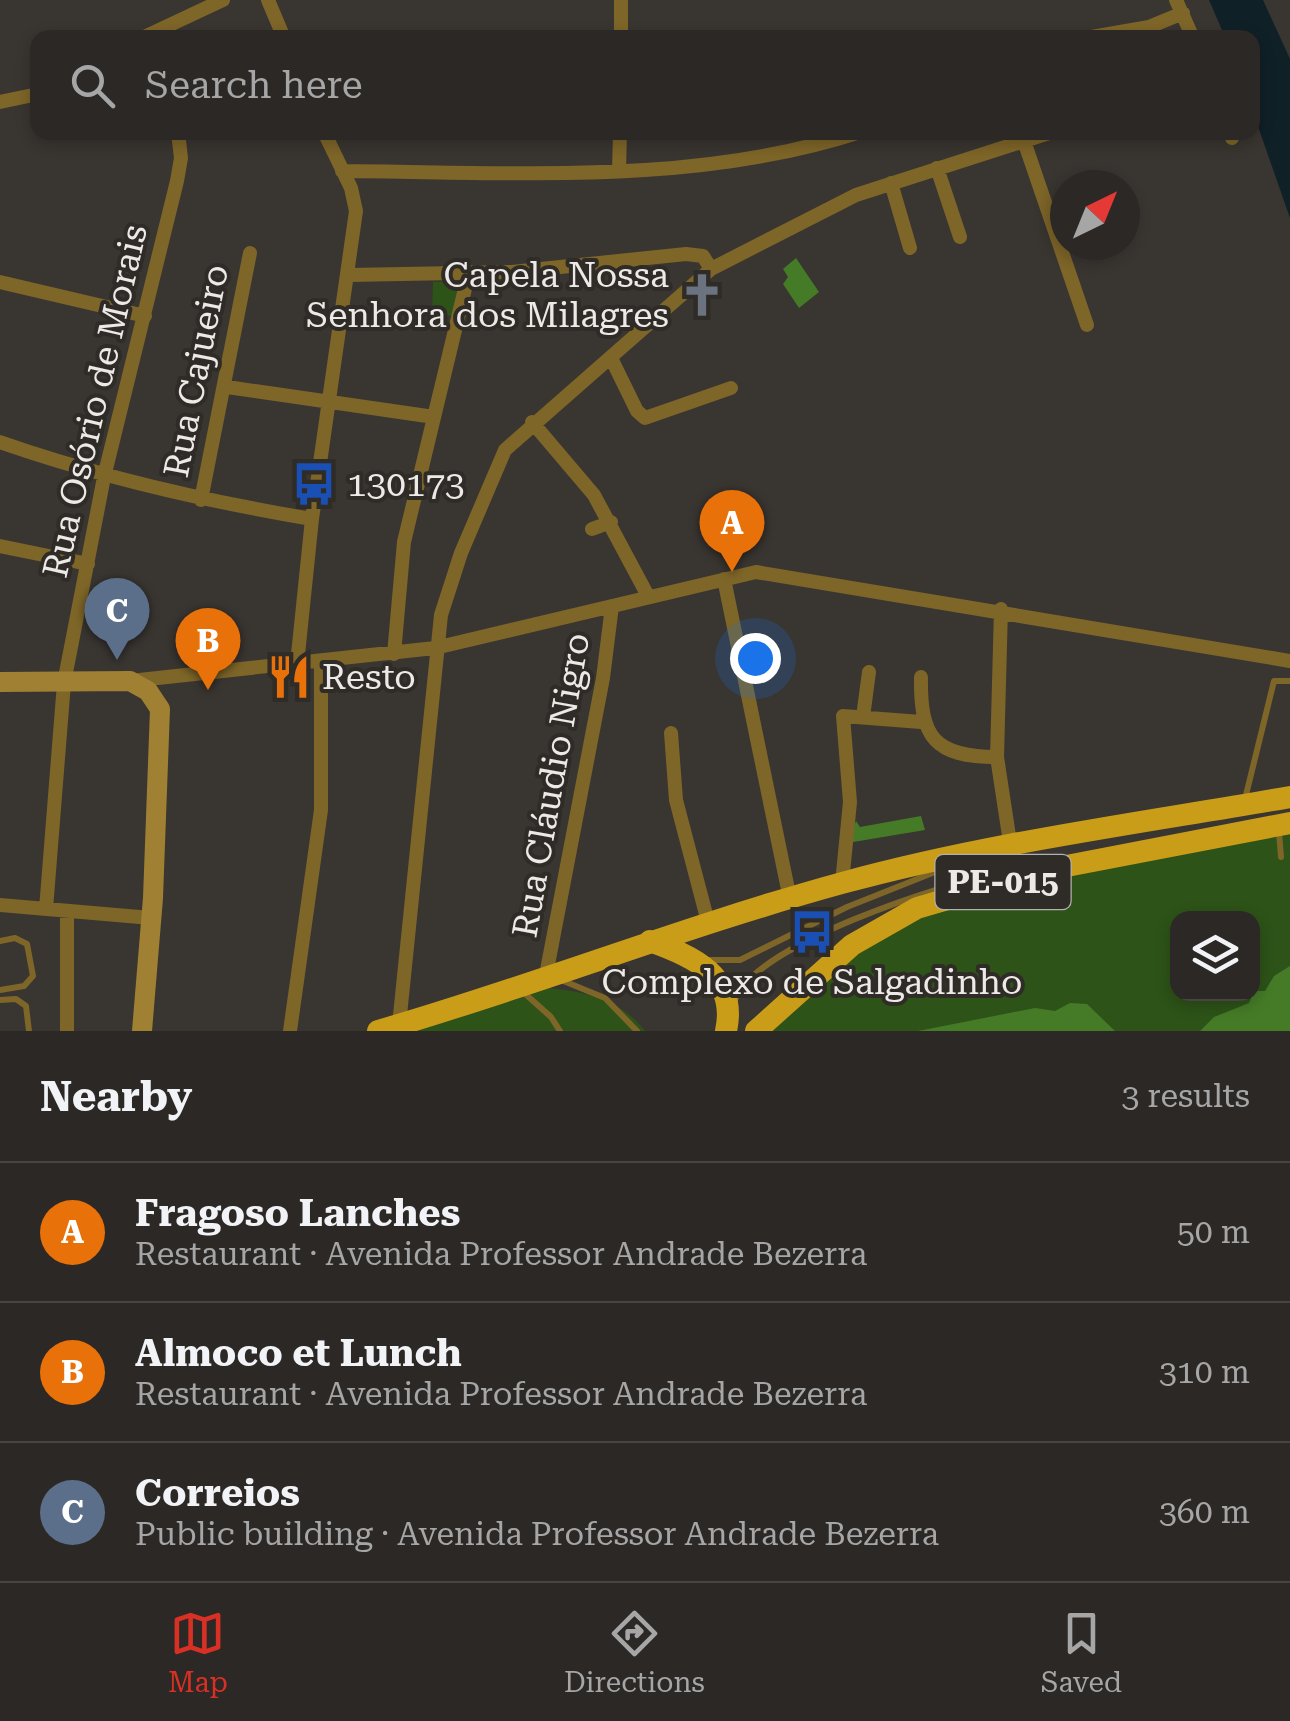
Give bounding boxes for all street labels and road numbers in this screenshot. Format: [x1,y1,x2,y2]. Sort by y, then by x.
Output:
street label: Rua Osório de Morais [35,221,156,582]
street label: Rua Cajueiro [156,261,237,481]
street label: Rua Cláudio Nigro [505,630,598,940]
road number: PE-015 [936,855,1070,909]

